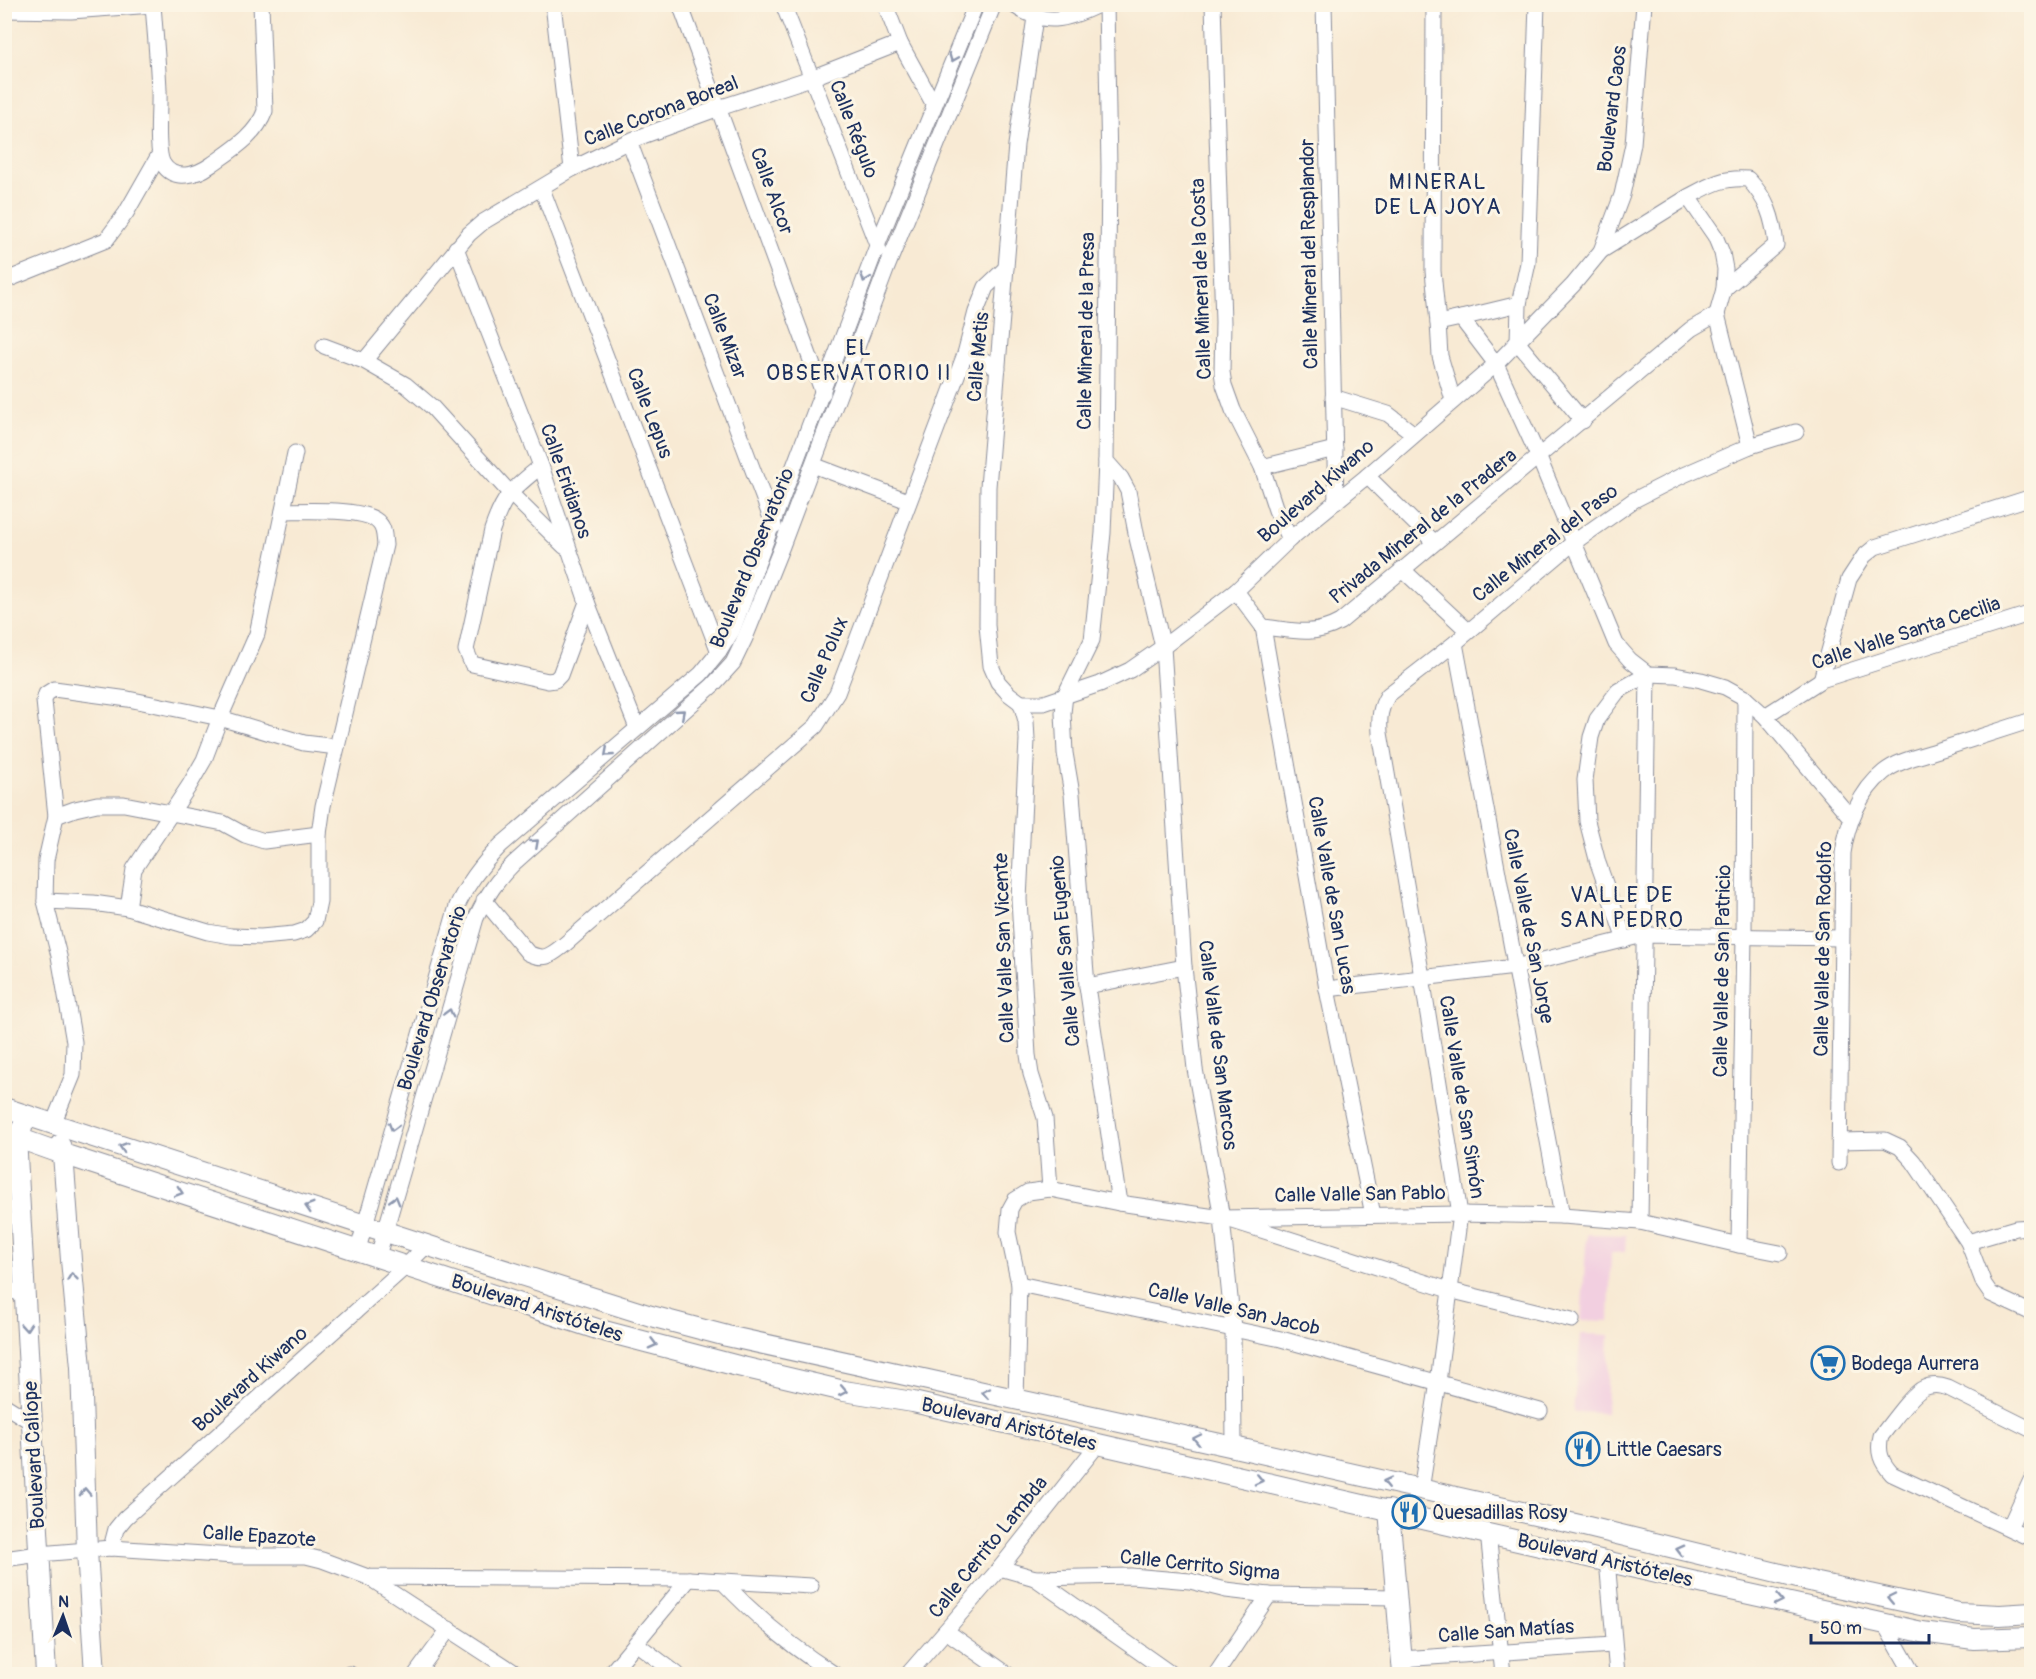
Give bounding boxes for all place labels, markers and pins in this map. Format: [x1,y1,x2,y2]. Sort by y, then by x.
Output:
supermarket icon: Bodega Aurrera [1810,1345,1846,1381]
place label: Bodega Aurrera [1851,1351,1979,1376]
restaurant icon: Little Caesars [1565,1431,1601,1467]
place label: Little Caesars [1606,1437,1722,1462]
restaurant icon: Quesadillas Rosy [1391,1494,1427,1530]
place label: Quesadillas Rosy [1432,1500,1568,1525]

